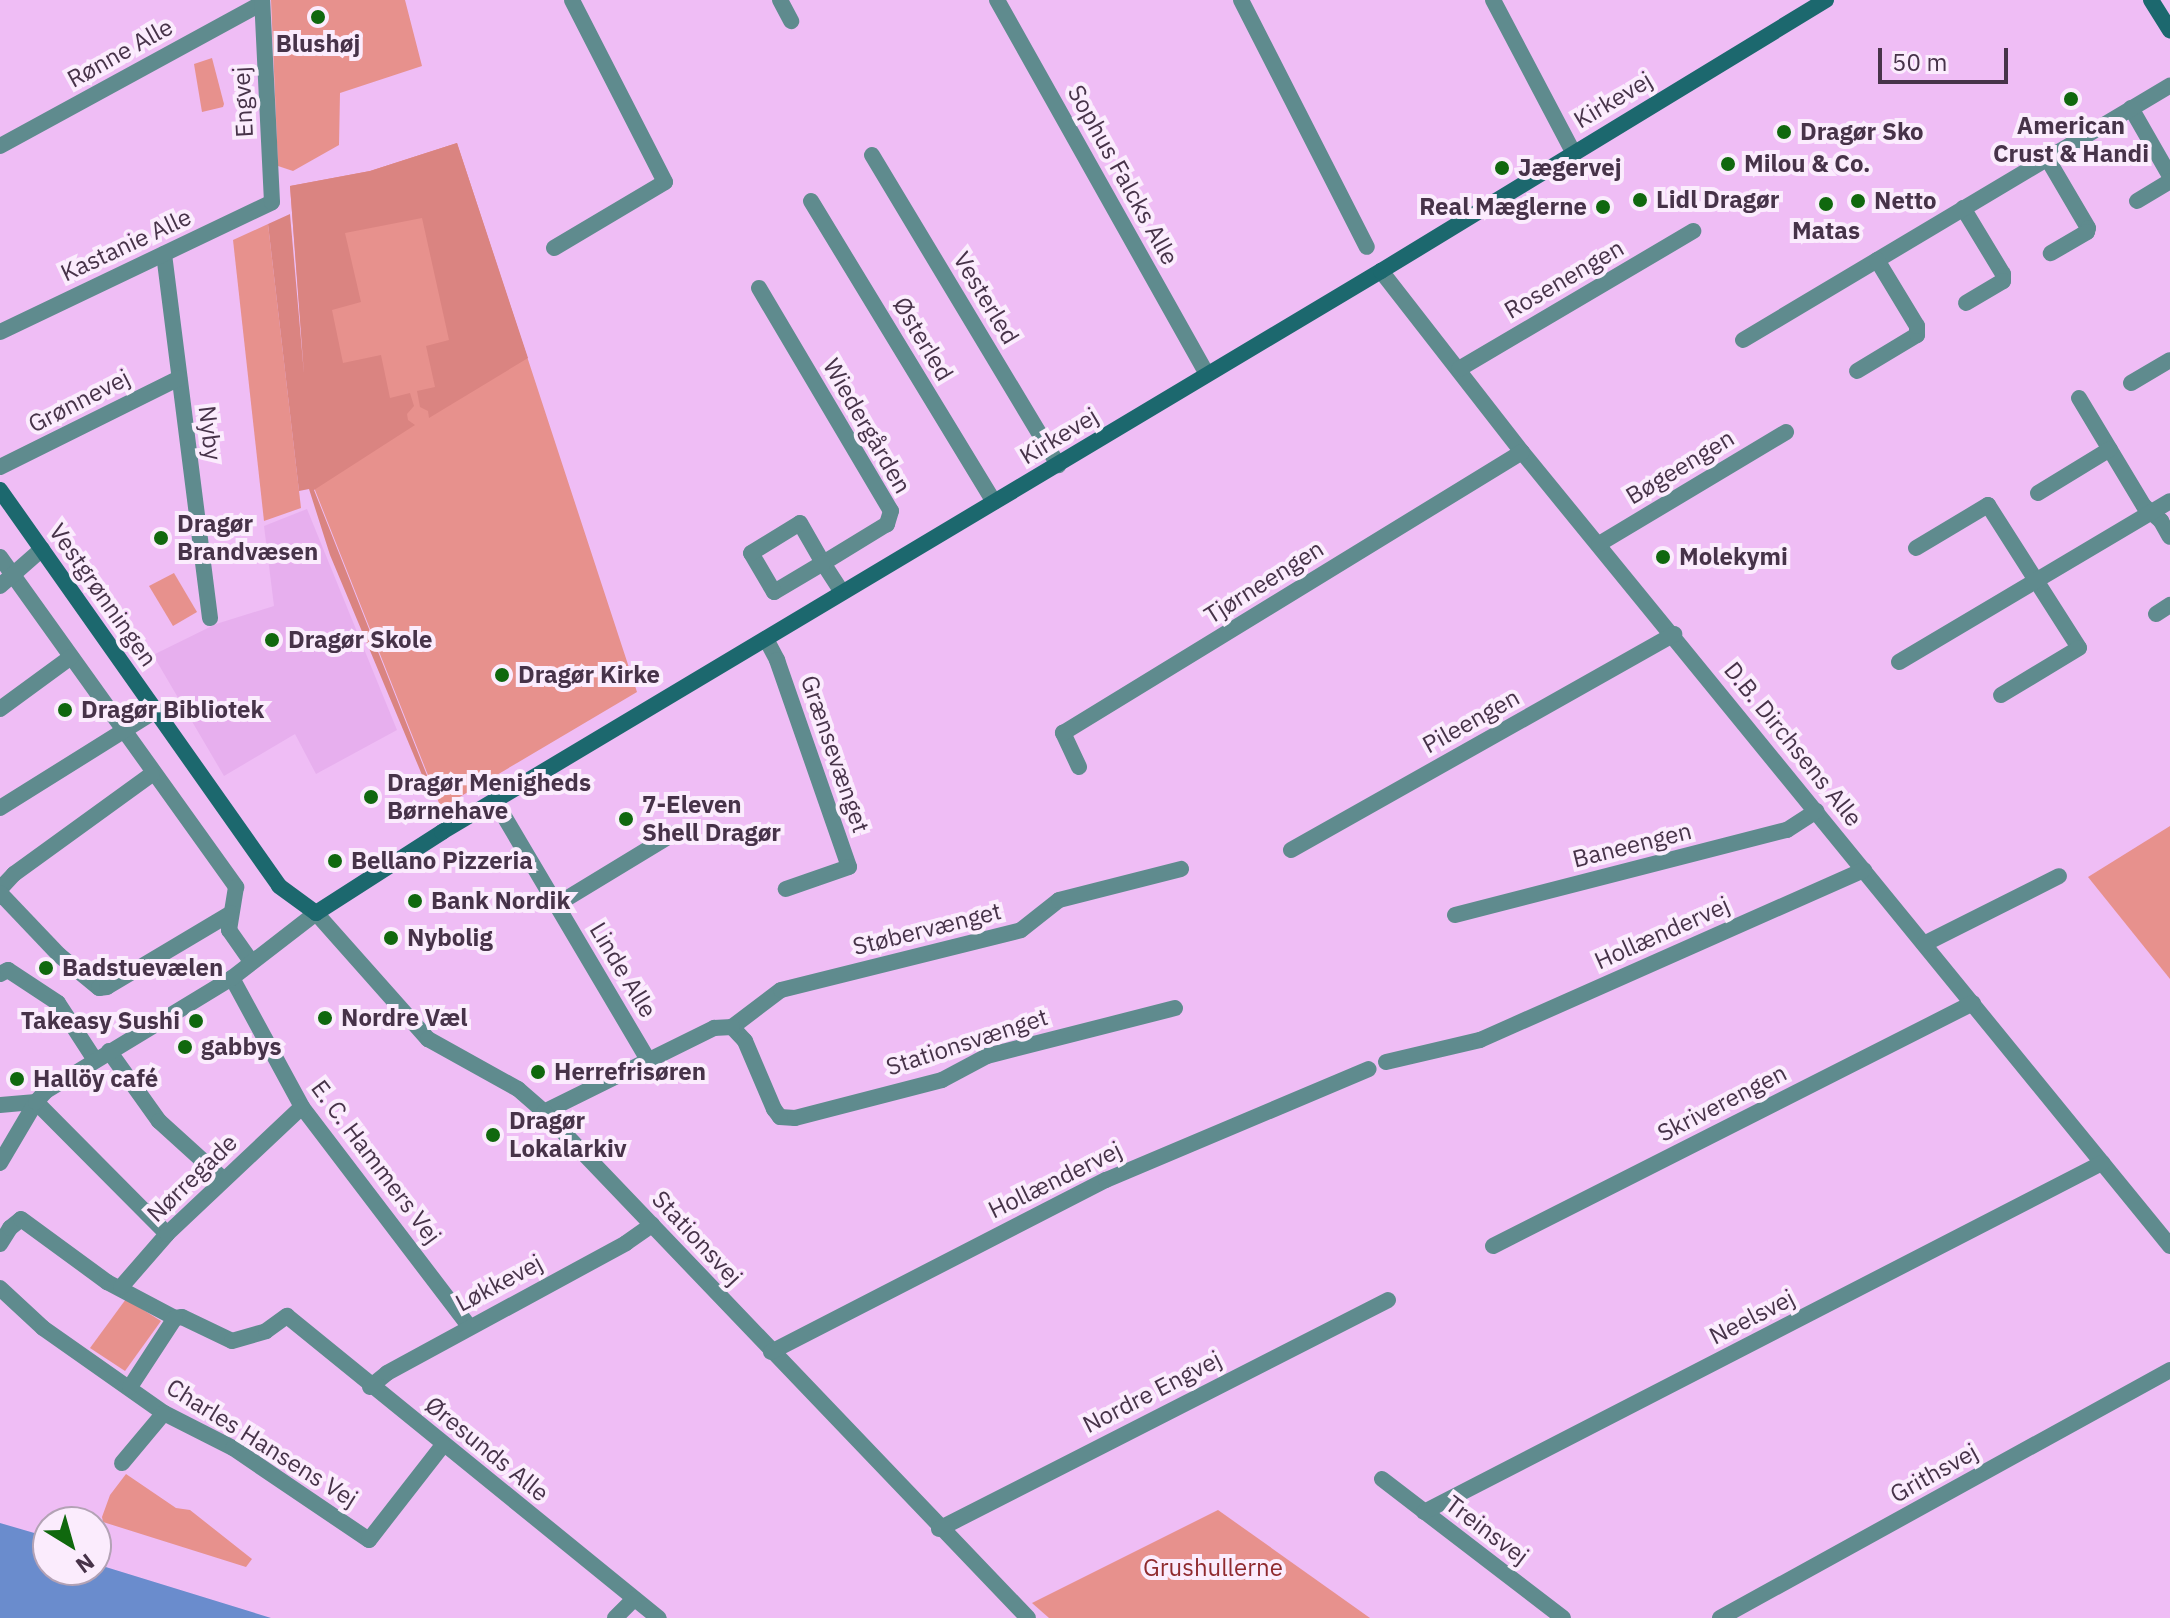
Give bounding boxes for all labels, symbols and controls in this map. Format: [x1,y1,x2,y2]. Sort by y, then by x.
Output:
marker: Blushøj [309,8,327,26]
street label: Rønne Alle [62,12,178,94]
place label: Blushøj [276,30,360,58]
scale bar [1882,32,2012,82]
text: 50 m [1892,46,1947,78]
street label: Kirkevej [1569,65,1657,135]
street label: Engvej [227,66,259,138]
street label: Sophus Falcks Alle [1062,80,1184,270]
marker: American Crust & Handi [2062,90,2080,108]
place label: American Crust & Handi [1993,112,2149,168]
place label: Dragør Sko [1800,118,1924,146]
marker: Dragør Sko [1775,123,1793,141]
place label: Milou & Co. [1744,150,1871,178]
place label: Jægervej [1518,154,1622,182]
marker: Milou & Co. [1719,155,1737,173]
marker: Jægervej [1493,159,1511,177]
place label: Lidl Dragør [1656,186,1779,214]
place label: Netto [1874,187,1937,215]
marker: Lidl Dragør [1631,191,1649,209]
marker: Netto [1849,192,1867,210]
place label: Real Mæglerne [1419,193,1587,221]
marker: Matas [1817,195,1835,213]
marker: Real Mæglerne [1594,198,1612,216]
street label: Kastanie Alle [56,202,196,288]
place label: Matas [1792,217,1860,245]
street label: Rosenengen [1499,233,1629,325]
street label: Vesterled [947,247,1025,349]
street label: Østerled [887,292,959,386]
street label: Wiedergården [817,354,917,498]
street label: Grønnevej [23,363,135,439]
street label: Kirkevej [1015,401,1103,471]
street label: Nyby [192,404,228,462]
street label: Bøgeengen [1621,423,1739,511]
place label: Dragør Brandvæsen [177,510,318,566]
street label: Vestgrønningen [43,518,163,672]
marker: Dragør Brandvæsen [152,529,170,547]
street label: Tjørneengen [1199,534,1329,630]
place label: Molekymi [1679,543,1788,571]
marker: Molekymi [1654,548,1672,566]
place label: Dragør Skole [288,626,432,654]
marker: Dragør Skole [263,631,281,649]
street label: D.B. Dirchsens Alle [1718,656,1868,832]
place label: Dragør Kirke [518,661,660,689]
marker: Dragør Kirke [493,666,511,684]
street label: Grænsevænget [795,672,875,836]
street label: Pileengen [1417,683,1525,759]
place label: Dragør Bibliotek [81,696,264,724]
marker: Dragør Bibliotek [56,701,74,719]
place label: Dragør Menigheds Børnehave [387,769,591,825]
marker: Dragør Menigheds Børnehave [362,788,380,806]
place label: 7-Eleven Shell Dragør [642,791,781,847]
marker: 7-Eleven Shell Dragør [617,810,635,828]
street label: Baneengen [1570,816,1694,874]
place label: Bellano Pizzeria [351,847,533,875]
marker: Bellano Pizzeria [326,852,344,870]
place label: Bank Nordik [431,887,570,915]
street label: Hollændervej [1590,890,1734,976]
marker: Bank Nordik [406,892,424,910]
street label: Støbervænget [850,897,1004,961]
street label: Linde Alle [583,917,663,1023]
place label: Nybolig [407,924,493,952]
marker: Nybolig [382,929,400,947]
place label: Badstuevælen [62,954,223,982]
marker: Badstuevælen [37,959,55,977]
street label: Stationsvænget [883,1002,1051,1082]
place label: Nordre Væl [341,1004,467,1032]
place label: Takeasy Sushi [21,1007,180,1035]
marker: Nordre Væl [316,1009,334,1027]
marker: Takeasy Sushi [187,1012,205,1030]
place label: gabbys [201,1033,281,1061]
marker: gabbys [176,1038,194,1056]
place label: Herrefrisøren [554,1058,706,1086]
street label: Skriverengen [1653,1058,1791,1148]
marker: Herrefrisøren [529,1063,547,1081]
place label: Hallöy café [33,1065,158,1093]
marker: Hallöy café [8,1070,26,1088]
street label: E. C. Hammers Vej [305,1075,447,1249]
place label: Dragør Lokalarkiv [509,1107,627,1163]
marker: Dragør Lokalarkiv [484,1126,502,1144]
street label: Nørregade [141,1128,243,1228]
street label: Hollændervej [984,1135,1126,1225]
street label: Stationsvej [646,1185,748,1291]
street label: Løkkevej [451,1248,547,1318]
street label: Neelsvej [1704,1283,1800,1351]
street label: Nordre Engvej [1078,1345,1226,1439]
street label: Charles Hansens Vej [161,1373,363,1513]
street label: Øresunds Alle [419,1390,555,1508]
street label: Grithsvej [1885,1437,1983,1509]
street label: Treinsvej [1440,1490,1534,1570]
north arrow [32,1506,112,1586]
text: N [70,1548,101,1580]
park label: Grushullerne [1143,1554,1283,1582]

